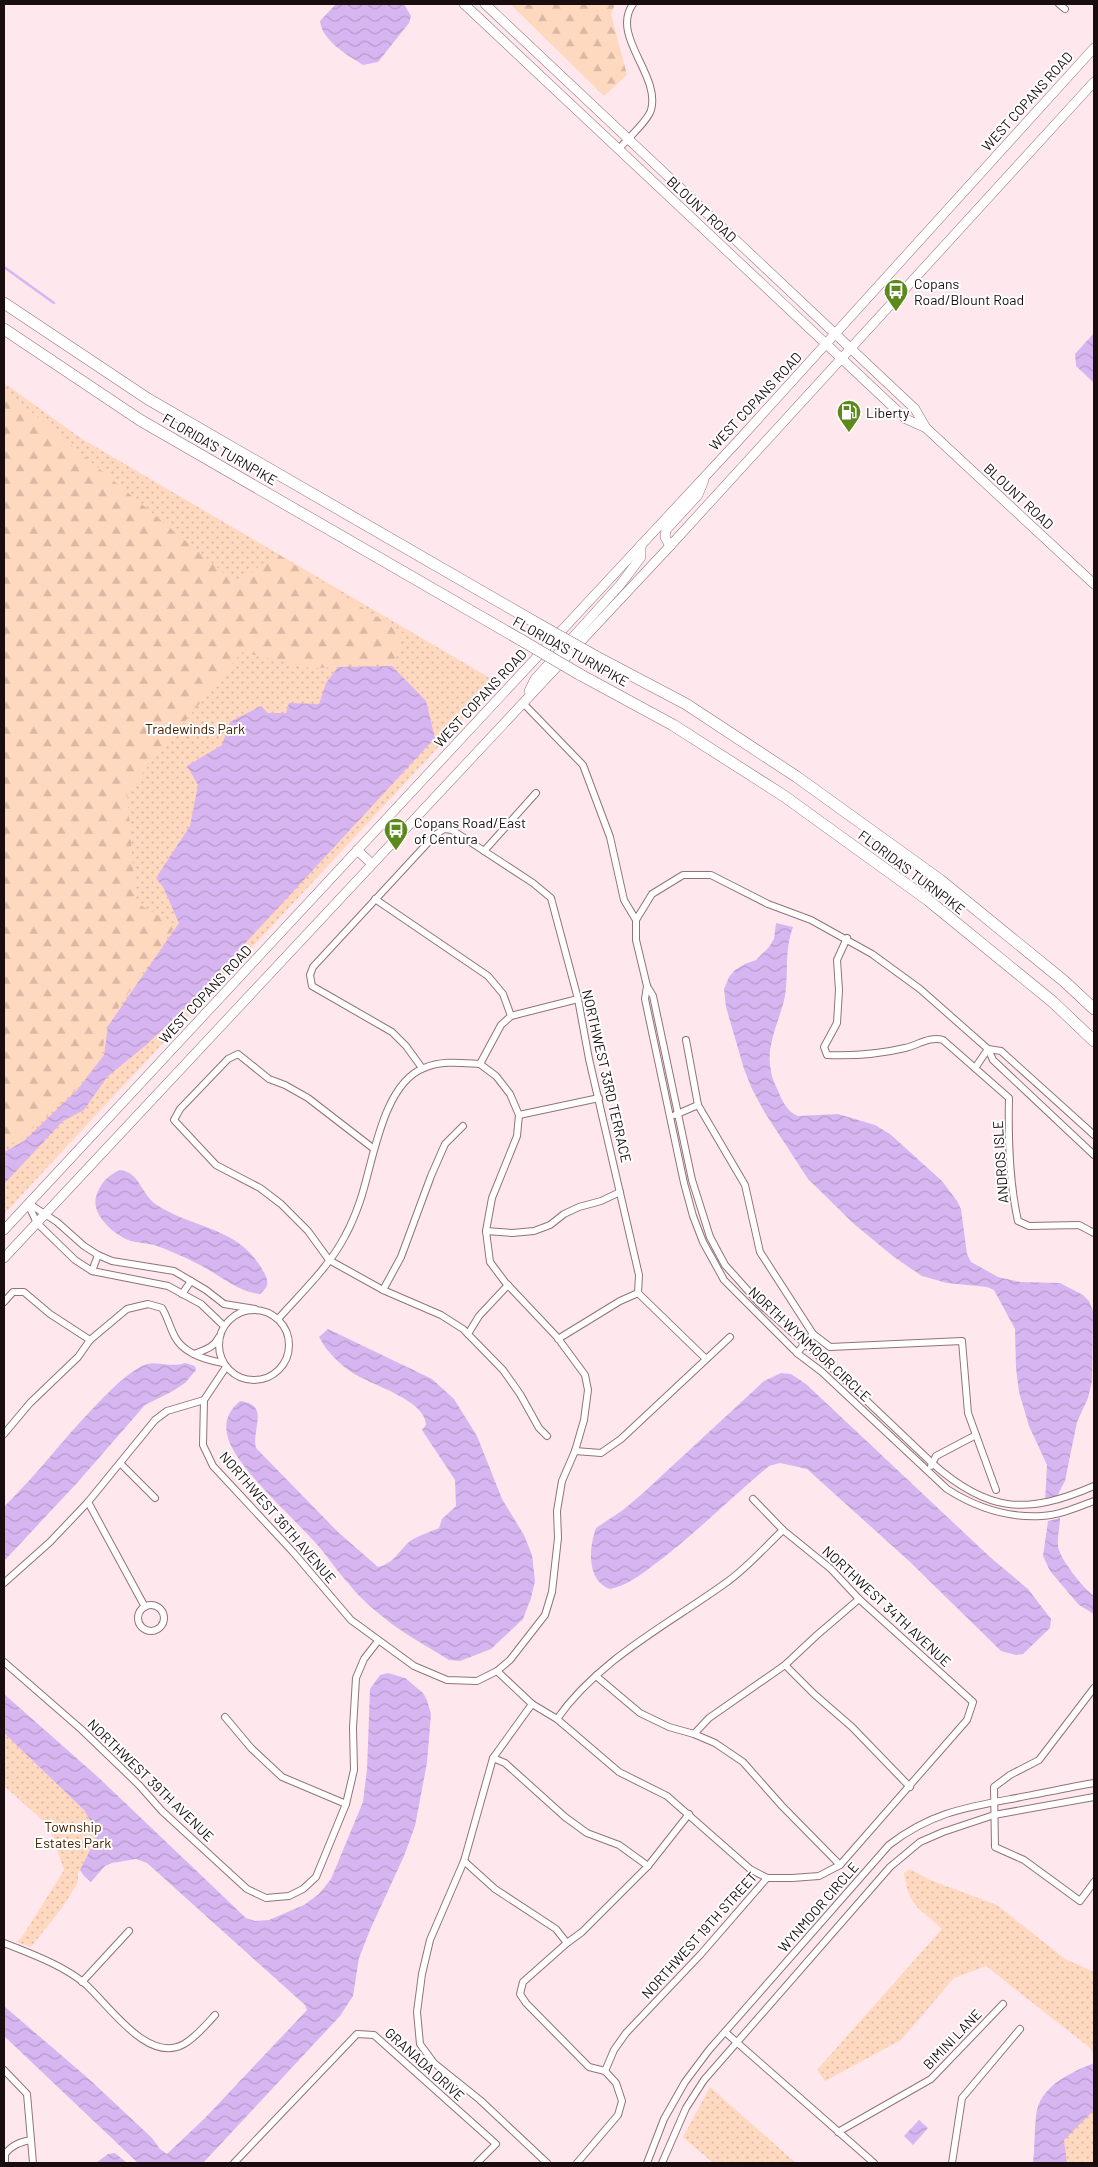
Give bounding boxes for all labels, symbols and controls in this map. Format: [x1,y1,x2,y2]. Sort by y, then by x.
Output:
street label: WEST COPANS ROAD [978,48,1076,154]
street label: BLOUNT ROAD [664,172,740,246]
place label: Copans Road/Blount Road [914,275,1024,308]
bus stop icon: Copans Road/Blount Road [883,278,909,312]
street label: WEST COPANS ROAD [705,348,805,454]
fuel station icon: Liberty [836,399,862,433]
place label: Liberty [866,404,910,421]
street label: FLORIDA'S TURNPIKE [160,409,280,489]
street label: BLOUNT ROAD [981,459,1057,533]
street label: FLORIDA'S TURNPIKE [510,612,632,690]
street label: WEST COPANS ROAD [430,645,530,751]
park label: Tradewinds Park [145,720,245,737]
place label: Copans Road/East of Centura [414,814,526,847]
bus stop icon: Copans Road/East of Centura [383,817,409,851]
street label: FLORIDA'S TURNPIKE [855,826,969,918]
street label: WEST COPANS ROAD [155,941,255,1047]
street label: NORTHWEST 33RD TERRACE [579,988,635,1164]
street label: ANDROS ISLE [989,1120,1011,1204]
street label: NORTH WYNMOOR CIRCLE [745,1283,875,1405]
street label: NORTHWEST 36TH AVENUE [216,1448,340,1586]
street label: NORTHWEST 34TH AVENUE [819,1542,955,1670]
street label: NORTHWEST 39TH AVENUE [84,1715,218,1845]
park label: Township Estates Park [35,1818,111,1851]
street label: WYNMOOR CIRCLE [774,1858,862,1956]
street label: NORTHWEST 19TH STREET [638,1868,760,2002]
street label: BIMINI LANE [919,2006,985,2072]
street label: GRANADA DRIVE [382,2024,468,2104]

